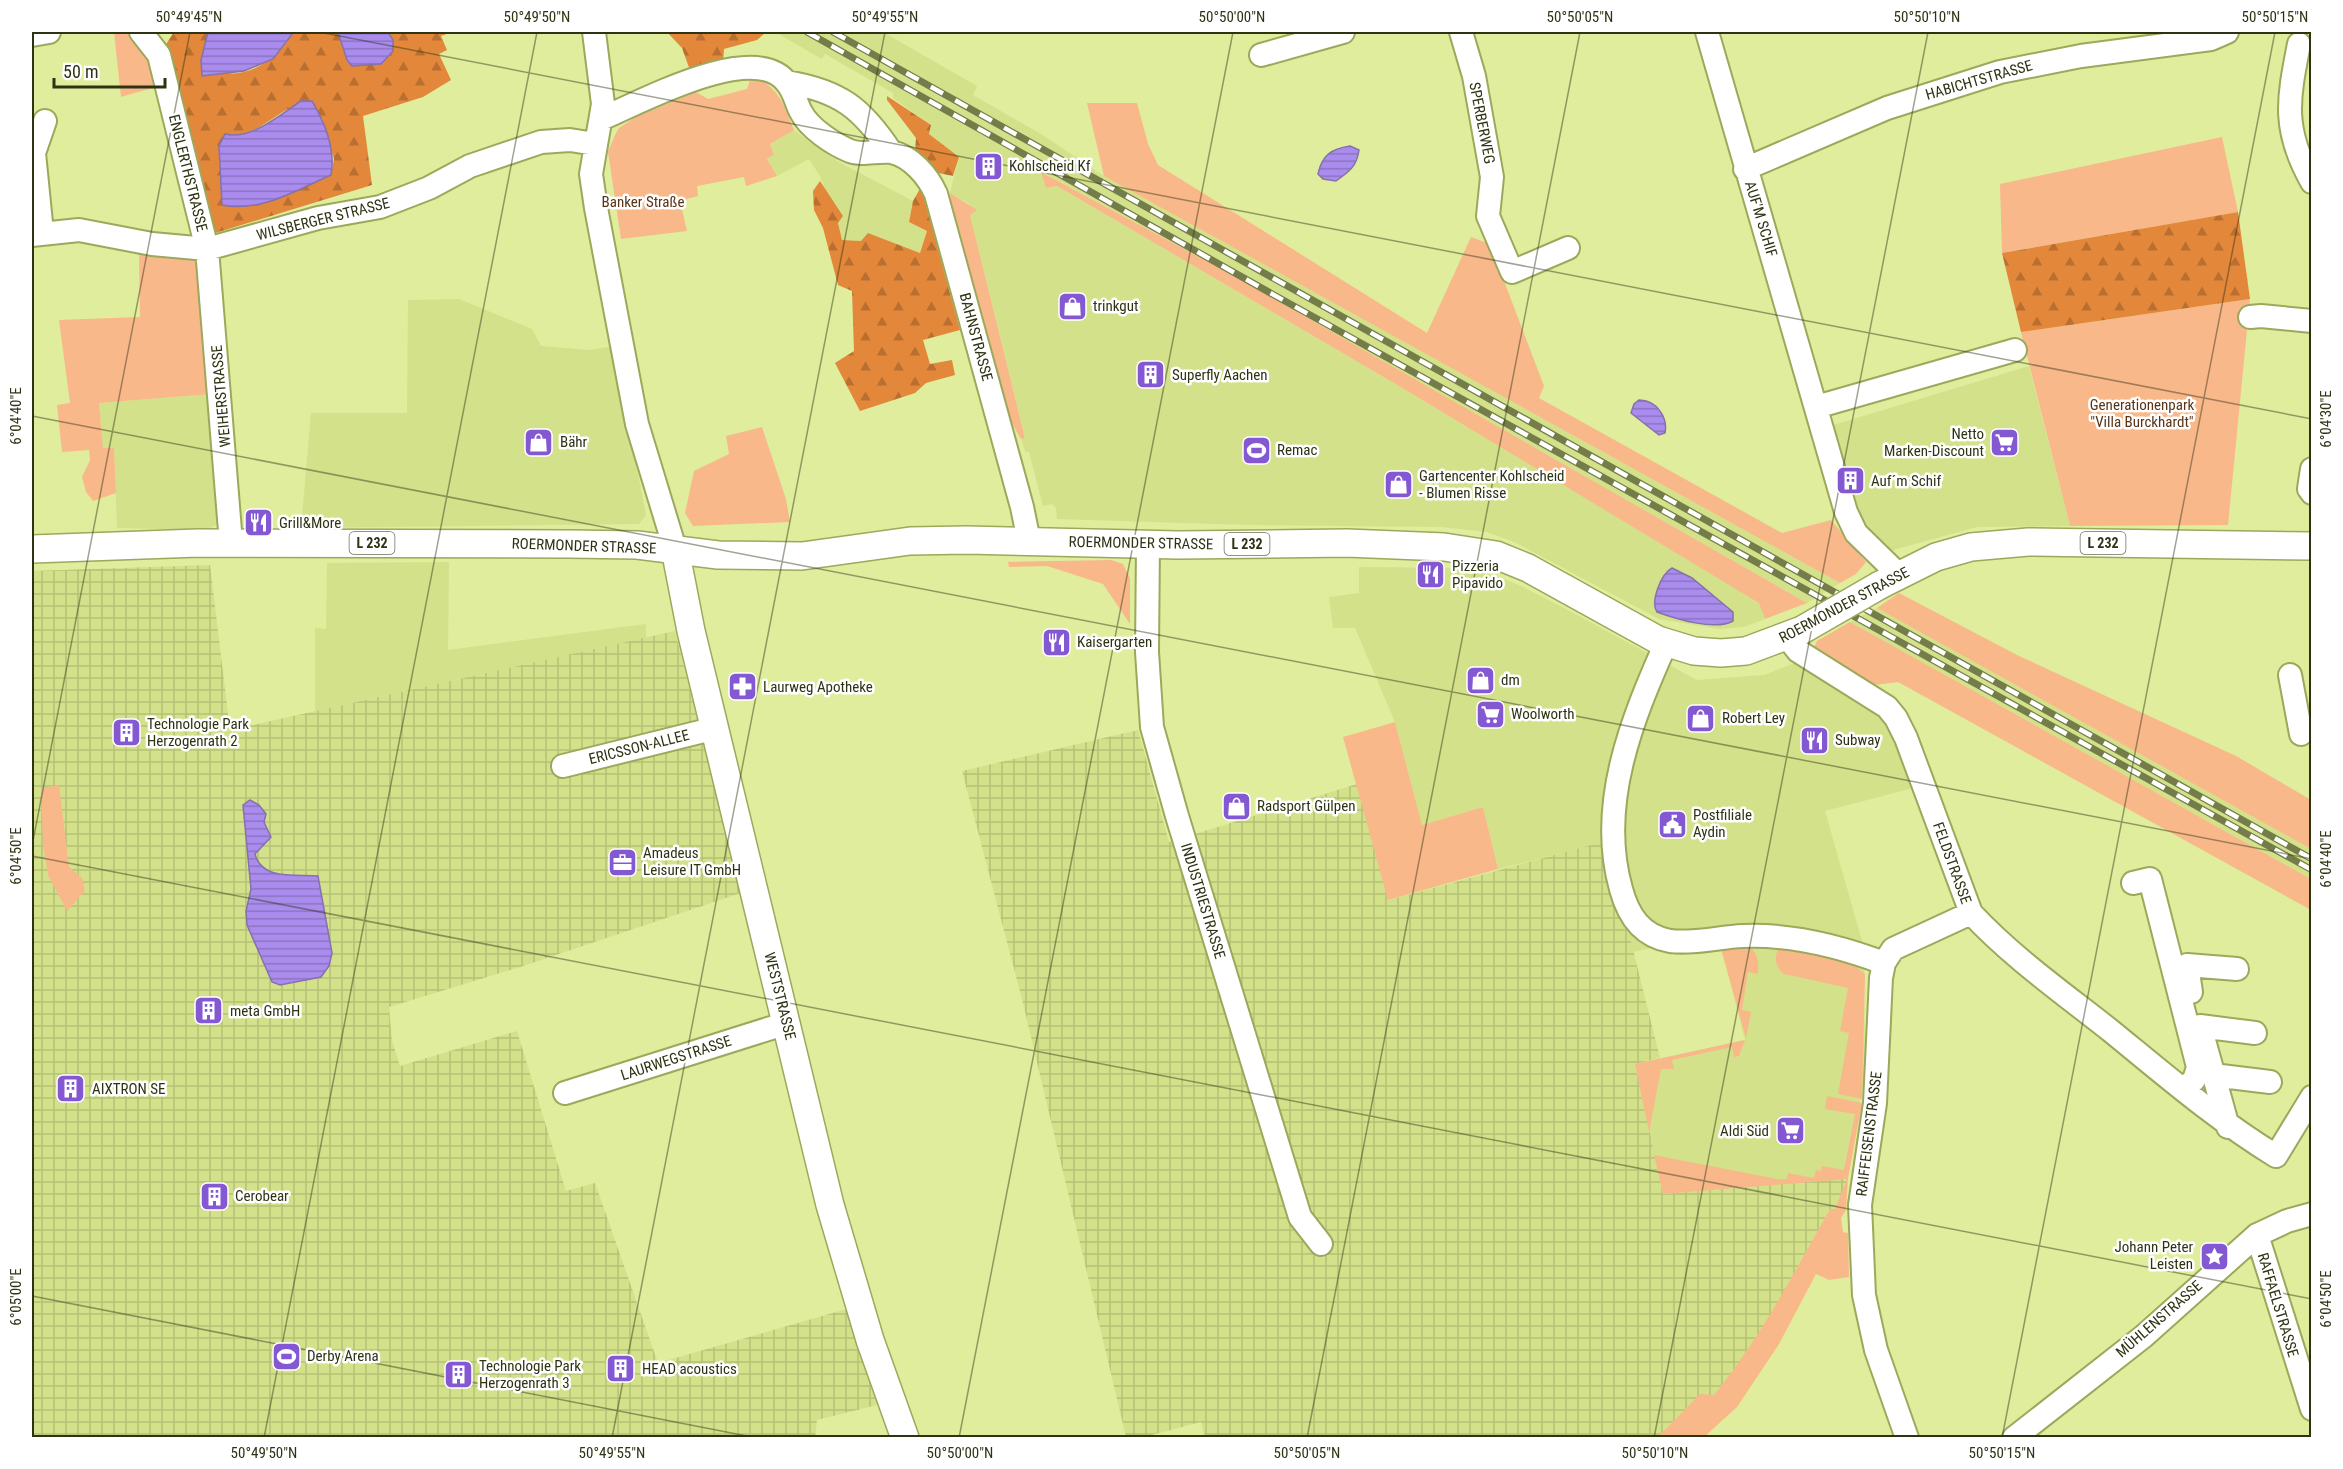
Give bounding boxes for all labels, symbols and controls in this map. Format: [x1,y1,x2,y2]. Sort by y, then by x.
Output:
text: 50°49'45"N [156,8,222,26]
text: 50°49'50"N [504,8,570,26]
text: 50°49'55"N [852,8,918,26]
text: 50°50'00"N [1199,8,1265,26]
text: 50°50'05"N [1547,8,1613,26]
text: 50°50'10"N [1894,8,1960,26]
text: 50°50'15"N [2242,8,2308,26]
scale bar [54,51,165,89]
street label: HABICHTSTRASSE [1923,56,2035,104]
text: 50 m [63,61,98,82]
street label: SPERBERWEG [1465,81,1499,165]
street label: ENGLERTHSTRASSE [165,113,211,233]
building icon: Kohlscheid Kf [972,150,1004,182]
place label: Kohlscheid Kf [1009,157,1091,175]
street label: AUF'M SCHIF [1741,179,1781,259]
park label: Banker Straße [602,193,684,211]
street label: WILSBERGER STRASSE [255,194,391,244]
shop icon: trinkgut [1056,290,1088,322]
street label: BAHNSTRASSE [956,291,996,383]
place label: trinkgut [1093,297,1138,315]
street label: WEIHERSTRASSE [208,344,234,448]
building icon: Superfly Aachen [1135,359,1167,391]
place label: Superfly Aachen [1172,366,1268,384]
text: 6°04'40"E [7,387,25,445]
text: 6°04'30"E [2317,390,2335,448]
park label: Generationenpark "Villa Burckhardt" [2090,396,2195,431]
place label: Netto Marken-Discount [1884,425,1984,460]
shop icon: Bähr [523,426,555,458]
supermarket icon: Netto Marken-Discount [1989,427,2021,459]
place label: Bähr [560,433,588,451]
sports icon: Remac [1240,434,1272,466]
place label: Remac [1277,441,1317,459]
building icon: Auf´m Schif [1834,465,1866,497]
place label: Gartencenter Kohlscheid - Blumen Risse [1419,467,1565,502]
shop icon: Gartencenter Kohlscheid - Blumen Risse [1382,469,1414,501]
place label: Auf´m Schif [1871,472,1941,490]
restaurant icon: Grill&More [242,507,274,539]
place label: Grill&More [279,514,341,532]
road number: L 232 [350,532,394,554]
road number: L 232 [2080,532,2126,554]
street label: ROERMONDER STRASSE [1069,533,1213,553]
road number: L 232 [1224,533,1270,555]
street label: ROERMONDER STRASSE [511,534,657,558]
place label: Pizzeria Pipavido [1452,557,1503,592]
restaurant icon: Pizzeria Pipavido [1415,559,1447,591]
street label: ROERMONDER STRASSE [1776,563,1912,647]
restaurant icon: Kaisergarten [1040,626,1072,658]
place label: Kaisergarten [1077,633,1152,651]
shop icon: dm [1464,664,1496,696]
pharmacy icon: Laurweg Apotheke [726,671,758,703]
place label: dm [1501,671,1520,689]
place label: Laurweg Apotheke [763,678,873,696]
supermarket icon: Woolworth [1474,698,1506,730]
shop icon: Robert Ley [1685,702,1717,734]
place label: Woolworth [1511,705,1575,723]
place label: Robert Ley [1722,709,1785,727]
place label: Technologie Park Herzogenrath 2 [147,715,249,750]
building icon: Technologie Park Herzogenrath 2 [110,717,142,749]
restaurant icon: Subway [1798,724,1830,756]
street label: ERICSSON-ALLEE [587,726,691,768]
place label: Subway [1835,731,1881,749]
shop icon: Radsport Gülpen [1220,790,1252,822]
place label: Radsport Gülpen [1257,797,1355,815]
place label: Postfiliale Aydin [1693,806,1752,841]
public building icon: Postfiliale Aydin [1656,808,1688,840]
street label: FELDSTRASSE [1929,820,1975,906]
text: 6°04'50"E [7,827,25,885]
text: 6°04'40"E [2317,830,2335,888]
street label: INDUSTRIESTRASSE [1177,841,1229,961]
place label: Amadeus Leisure IT GmbH [643,844,741,879]
office icon: Amadeus Leisure IT GmbH [606,846,638,878]
street label: WESTSTRASSE [760,950,800,1042]
building icon: meta GmbH [193,995,225,1027]
place label: meta GmbH [230,1002,300,1020]
street label: LAURWEGSTRASSE [618,1032,734,1084]
street label: RAIFFEISENSTRASSE [1852,1070,1886,1198]
building icon: AIXTRON SE [55,1073,87,1105]
place label: AIXTRON SE [92,1080,166,1098]
supermarket icon: Aldi Süd [1774,1115,1806,1147]
place label: Aldi Süd [1720,1122,1769,1140]
building icon: Cerobear [198,1180,230,1212]
place label: Cerobear [235,1187,289,1205]
place label: Johann Peter Leisten [2115,1238,2193,1273]
place icon: Johann Peter Leisten [2198,1240,2230,1272]
street label: RAFFAELSTRASSE [2254,1251,2302,1359]
text: 6°05'00"E [7,1268,25,1326]
text: 6°04'50"E [2317,1270,2335,1328]
street label: MÜHLENSTRASSE [2112,1277,2206,1361]
sports icon: Derby Arena [270,1340,302,1372]
place label: Derby Arena [307,1347,379,1365]
building icon: HEAD acoustics [605,1353,637,1385]
place label: Technologie Park Herzogenrath 3 [479,1357,581,1392]
building icon: Technologie Park Herzogenrath 3 [442,1359,474,1391]
place label: HEAD acoustics [642,1360,737,1378]
text: 50°49'50"N [231,1444,297,1462]
text: 50°49'55"N [579,1444,645,1462]
text: 50°50'00"N [927,1444,993,1462]
text: 50°50'05"N [1274,1444,1340,1462]
text: 50°50'10"N [1622,1444,1688,1462]
text: 50°50'15"N [1969,1444,2035,1462]

